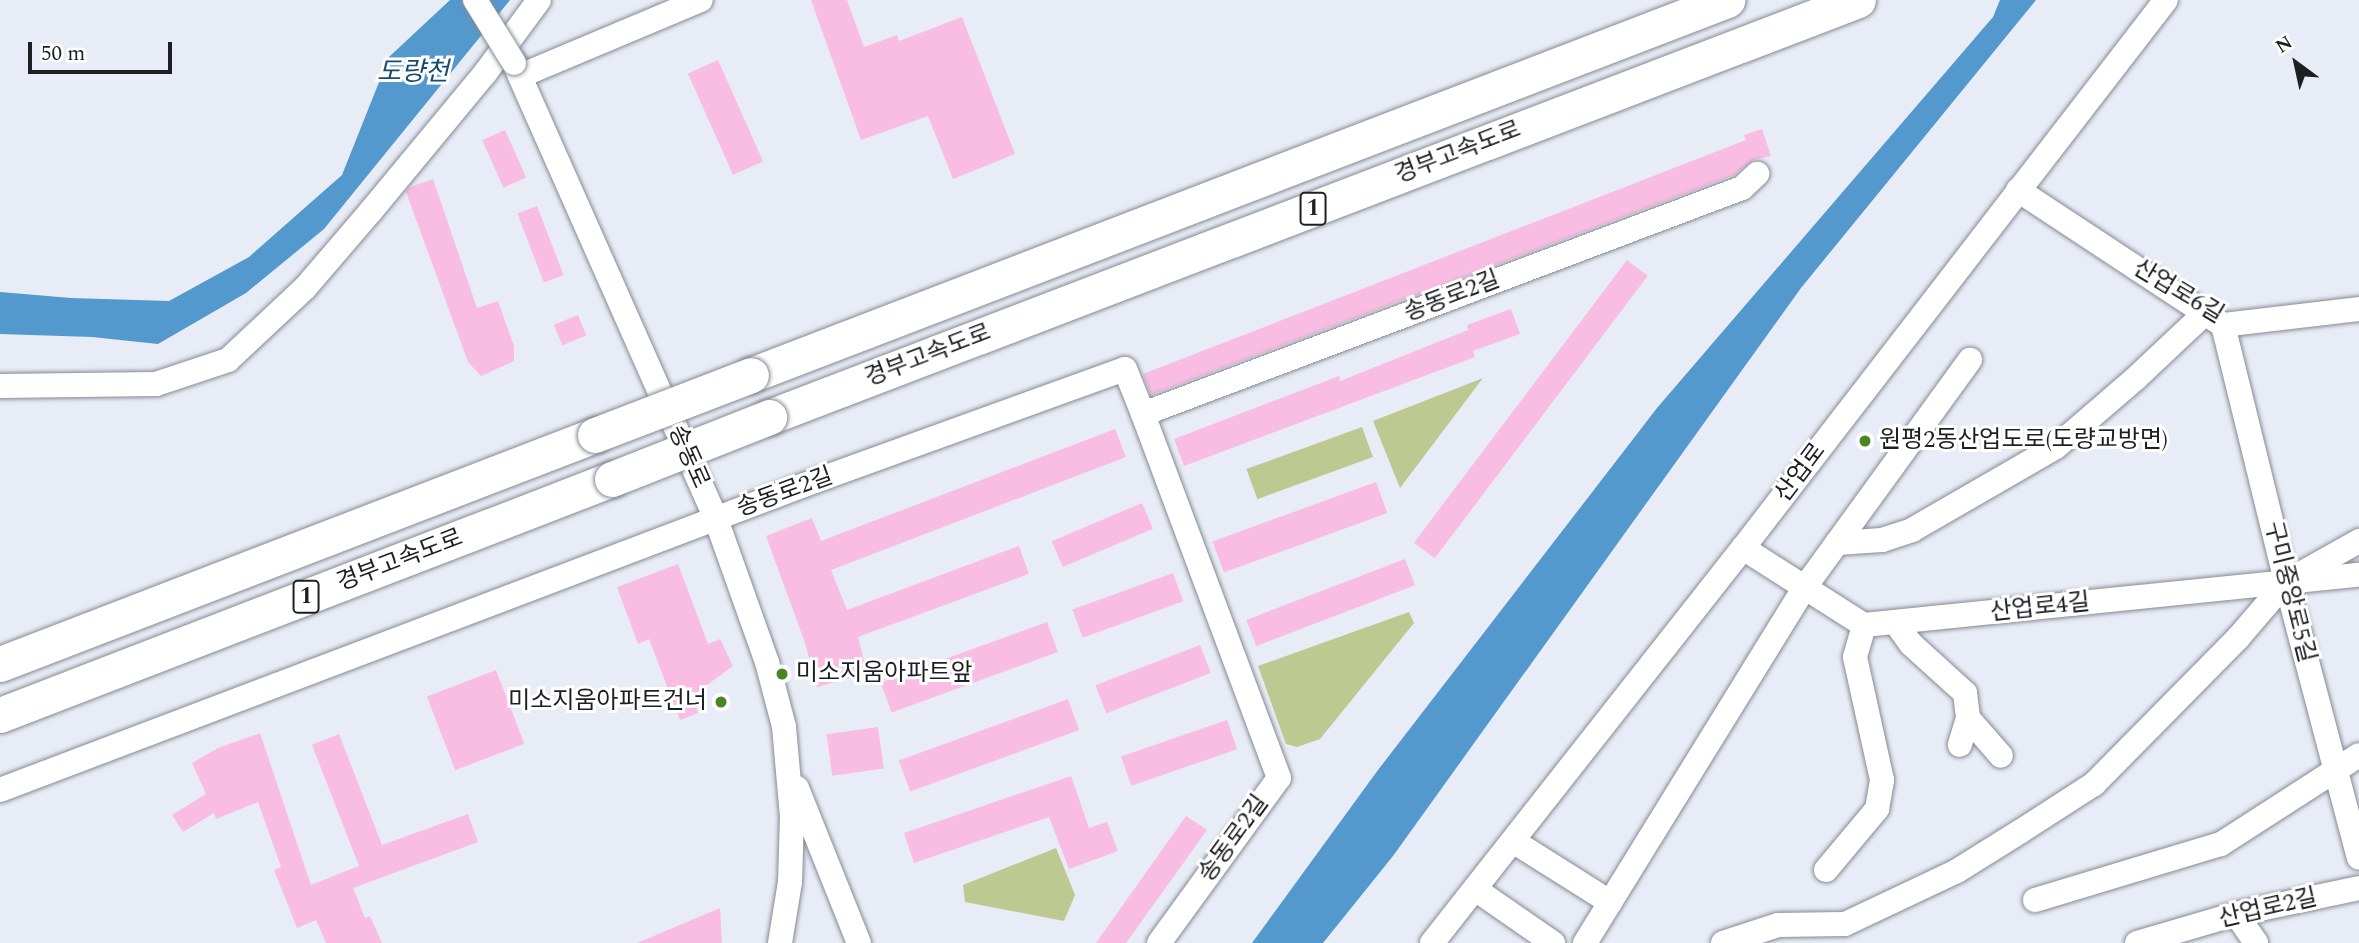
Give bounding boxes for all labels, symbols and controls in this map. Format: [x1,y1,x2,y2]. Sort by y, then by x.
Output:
scale bar [32,28,175,72]
north arrow [2261,28,2331,98]
text: N [2270,29,2299,61]
text: 50 m [41,38,85,70]
water label: 도량천 [377,57,449,89]
street label: 경부고속도로 [1391,116,1525,190]
road number: 1 [1299,190,1327,229]
street label: 산업로6길 [2128,254,2228,330]
street label: 송동로2길 [1400,266,1504,328]
street label: 경부고속도로 [861,319,995,393]
street label: 송동로 [661,421,715,493]
place label: 원평2동산업도로(도량교방면) [1879,427,2168,455]
marker: 원평2동산업도로(도량교방면) [1857,433,1873,449]
street label: 산업로 [1770,438,1832,508]
street label: 송동로2길 [733,462,837,524]
street label: 구미중앙로5길 [2258,518,2320,666]
street label: 경부고속도로 [333,524,467,598]
road number: 1 [292,578,320,617]
street label: 산업로4길 [1989,588,2091,628]
place label: 미소지움아파트앞 [796,660,973,688]
marker: 미소지움아파트앞 [774,666,790,682]
place label: 미소지움아파트건너 [508,688,707,716]
marker: 미소지움아파트건너 [713,694,729,710]
street label: 송동로2길 [1193,790,1275,888]
street label: 산업로2길 [2216,884,2320,934]

